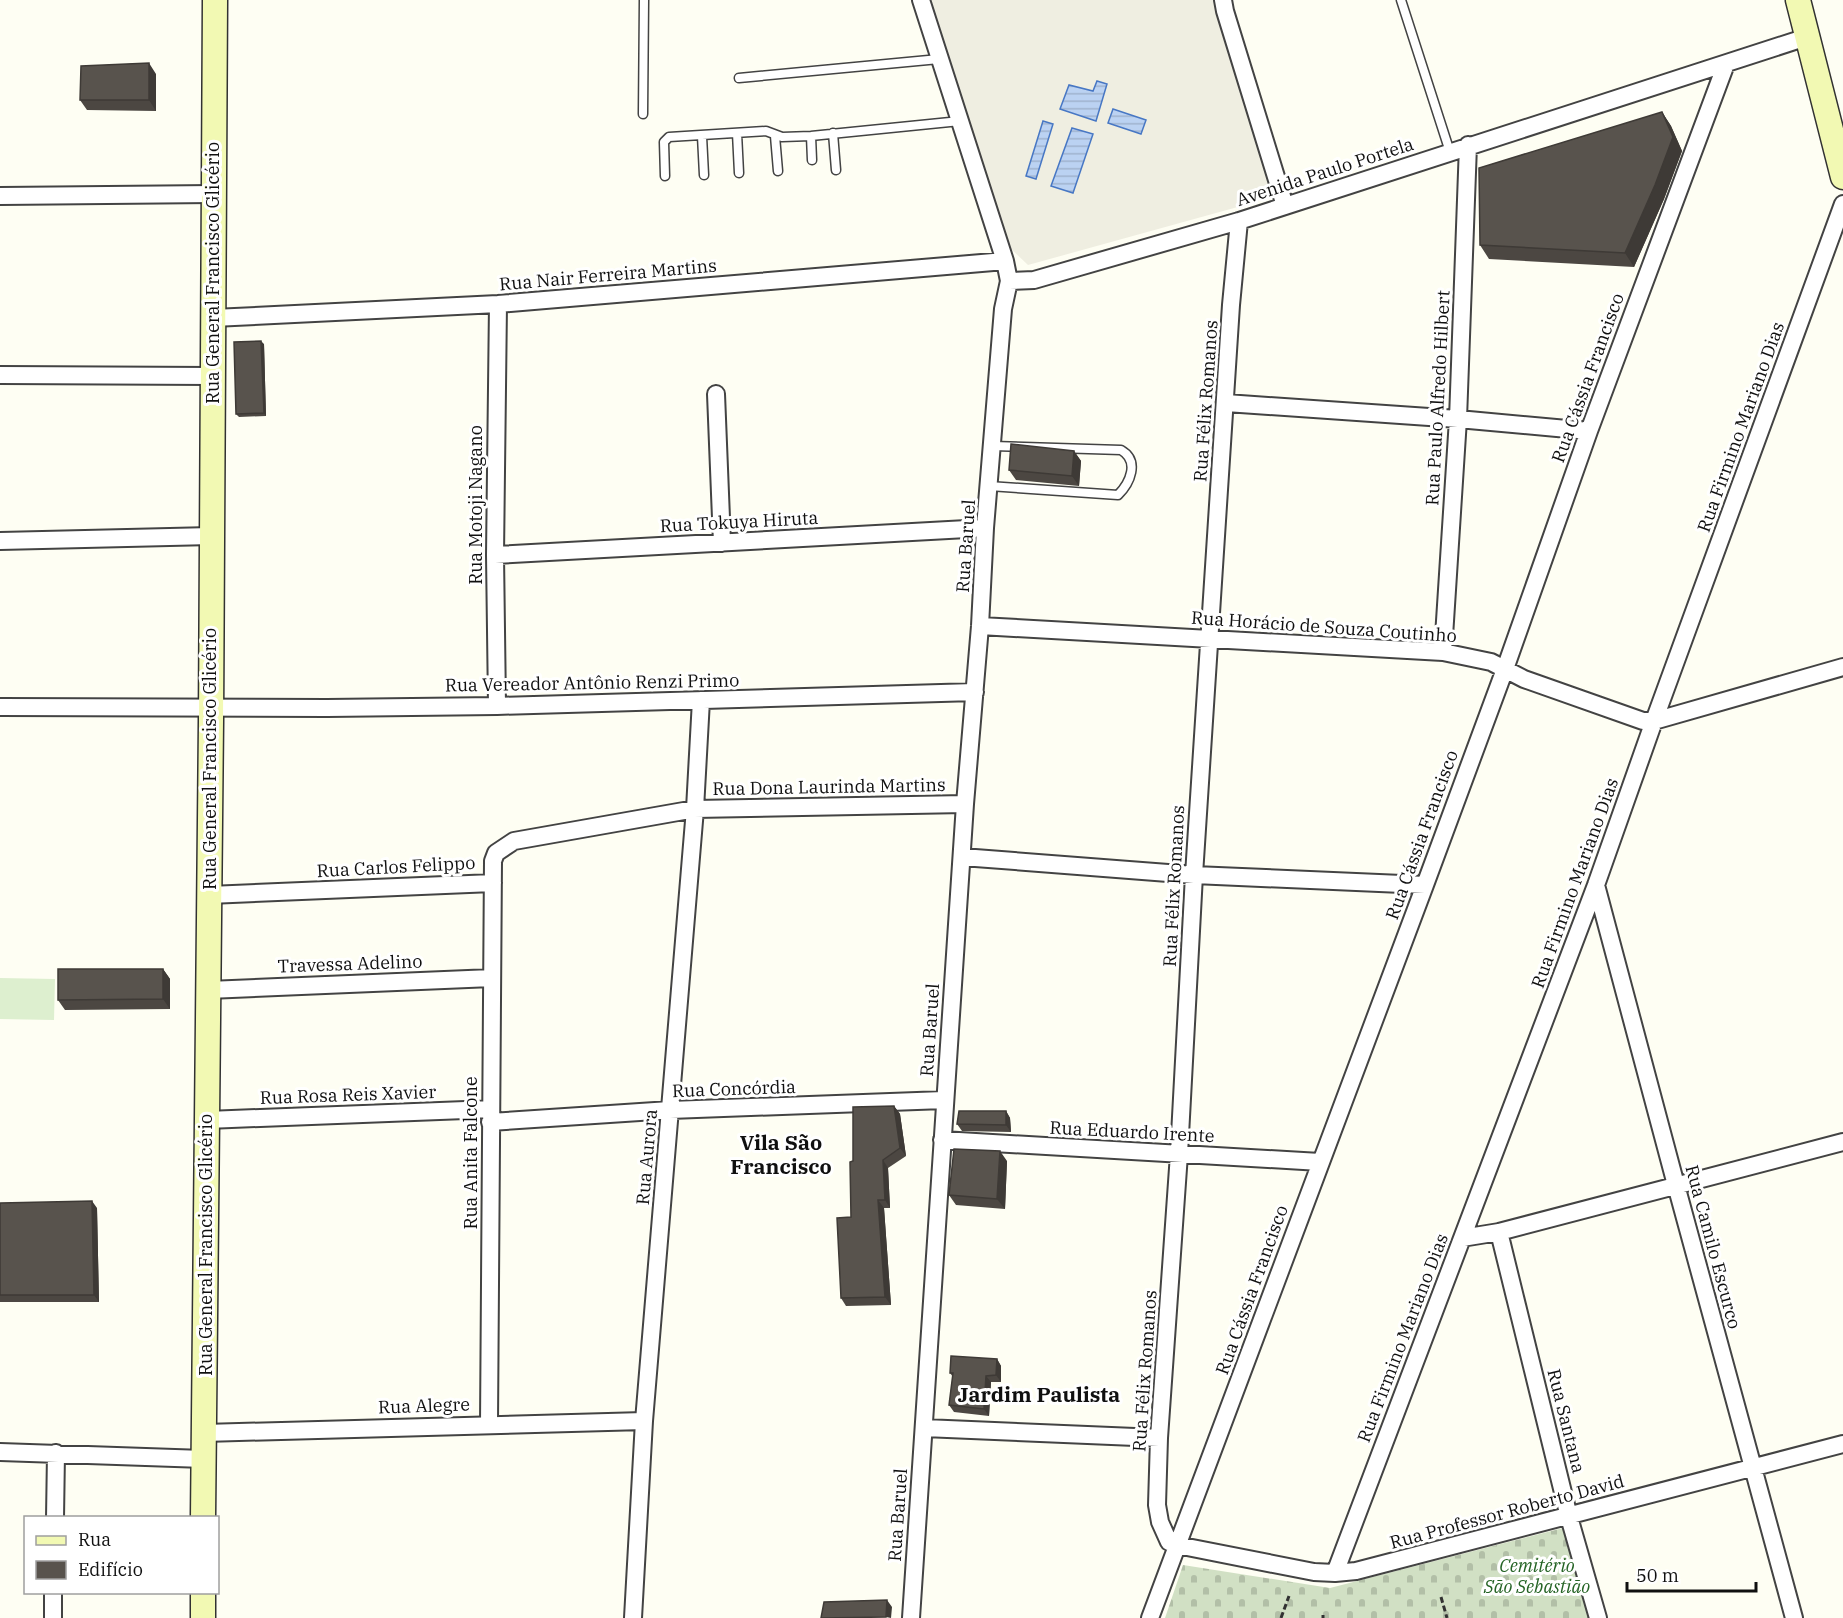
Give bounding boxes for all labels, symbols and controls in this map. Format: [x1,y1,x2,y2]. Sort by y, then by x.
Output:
street label: Avenida Paulo Portela [1233,132,1417,211]
street label: Rua General Francisco Glicério [201,142,224,404]
street label: Rua Nair Ferreira Martins [498,254,718,295]
street label: Rua Paulo Alfredo Hilbert [1420,290,1455,506]
street label: Rua Cássia Francisco [1546,290,1629,466]
street label: Rua Félix Romanos [1188,319,1223,483]
street label: Rua Firmino Mariano Dias [1692,319,1789,535]
street label: Rua Motoji Nagano [464,425,487,585]
street label: Rua Baruel [951,498,980,593]
street label: Rua Tokuya Hiruta [659,506,819,537]
street label: Rua Horácio de Souza Coutinho [1191,606,1458,647]
street label: Rua General Francisco Glicério [198,628,221,890]
street label: Rua Vereador Antônio Renzi Primo [445,668,739,697]
street label: Rua Cássia Francisco [1380,747,1463,923]
street label: Rua Dona Laurinda Martins [712,773,946,800]
street label: Rua Firmino Mariano Dias [1526,775,1623,991]
street label: Rua Félix Romanos [1158,804,1189,968]
street label: Rua Carlos Felippo [316,851,476,882]
street label: Travessa Adelino [277,949,423,978]
street label: Rua Baruel [915,982,944,1077]
street label: Rua Concórdia [672,1075,797,1102]
street label: Rua Anita Falcone [459,1076,482,1230]
street label: Rua Rosa Reis Xavier [259,1080,437,1109]
street label: Rua Aurora [631,1108,662,1206]
street label: Rua General Francisco Glicério [194,1114,217,1376]
street label: Rua Eduardo Irente [1049,1116,1215,1147]
district label: Vila São Francisco [730,1128,832,1180]
street label: Rua Camilo Escurco [1681,1162,1746,1331]
street label: Rua Cássia Francisco [1210,1202,1293,1378]
street label: Rua Firmino Mariano Dias [1352,1230,1453,1446]
street label: Rua Félix Romanos [1127,1289,1162,1453]
street label: Rua Santana [1542,1366,1591,1476]
district label: Jardim Paulista [958,1380,1120,1408]
street label: Rua Alegre [378,1392,470,1419]
street label: Rua Baruel [883,1467,912,1562]
street label: Rua Professor Roberto David [1387,1469,1627,1554]
legend [24,1516,219,1594]
text: Rua [78,1528,111,1551]
park label: Cemitério São Sebastião [1483,1554,1590,1598]
scale bar [1627,1555,1756,1593]
text: Edifício [78,1558,143,1581]
text: 50 m [1636,1564,1679,1587]

